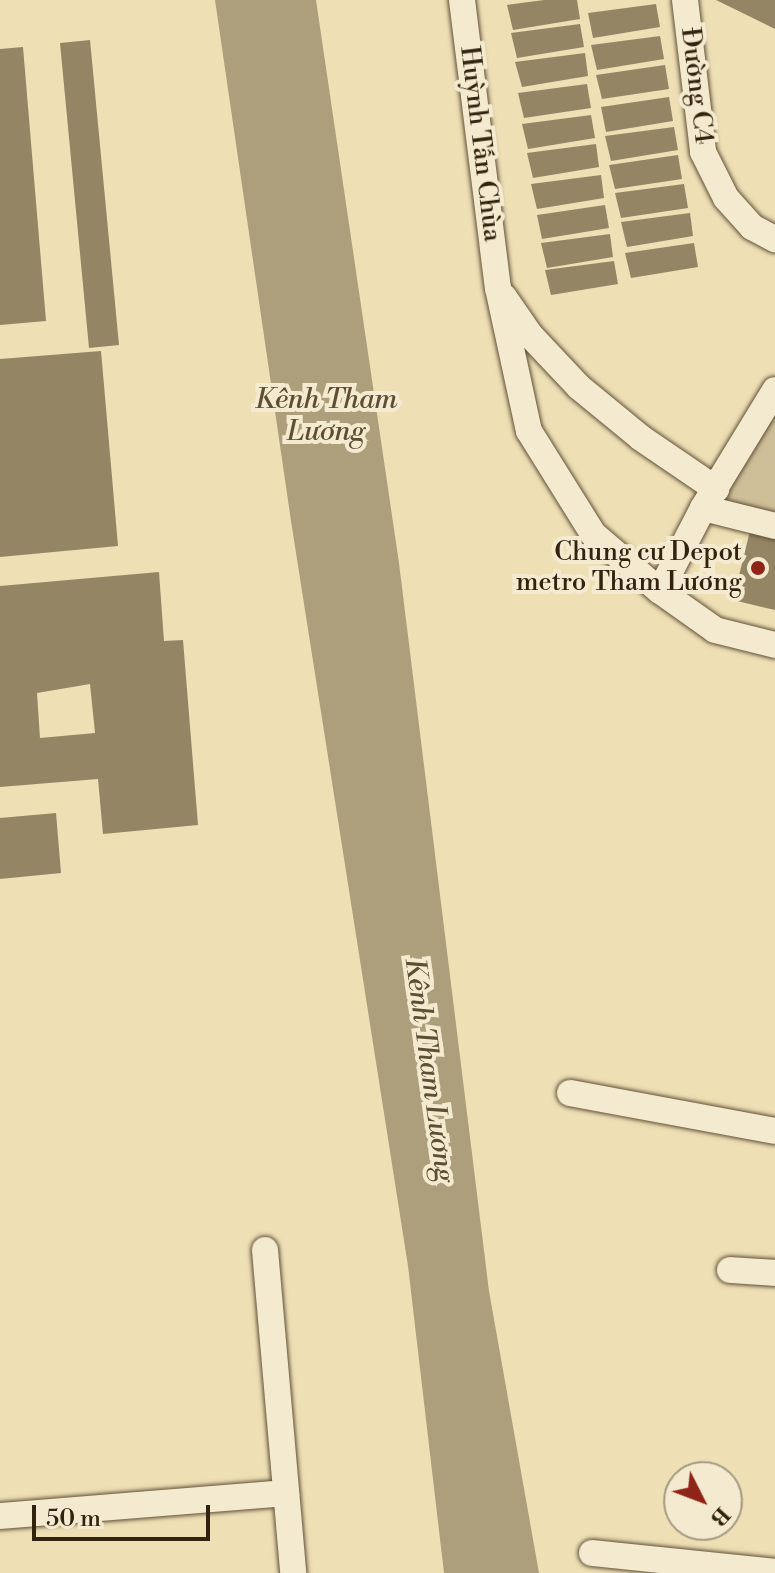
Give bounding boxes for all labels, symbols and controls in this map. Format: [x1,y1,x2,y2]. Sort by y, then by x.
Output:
street label: Đường C4 [673,26,719,146]
street label: Huỳnh Tấn Chùa [453,44,507,244]
water label: Kênh Tham Lương [255,383,397,449]
place label: Chung cư Depot metro Tham Lương [516,537,742,598]
marker: Chung cư Depot metro Tham Lương [749,559,767,577]
water label: Kênh Tham Lương [397,956,461,1184]
north arrow [663,1461,743,1541]
scale bar [36,1489,214,1539]
text: B [704,1501,735,1531]
text: 50 m [46,1504,101,1534]

